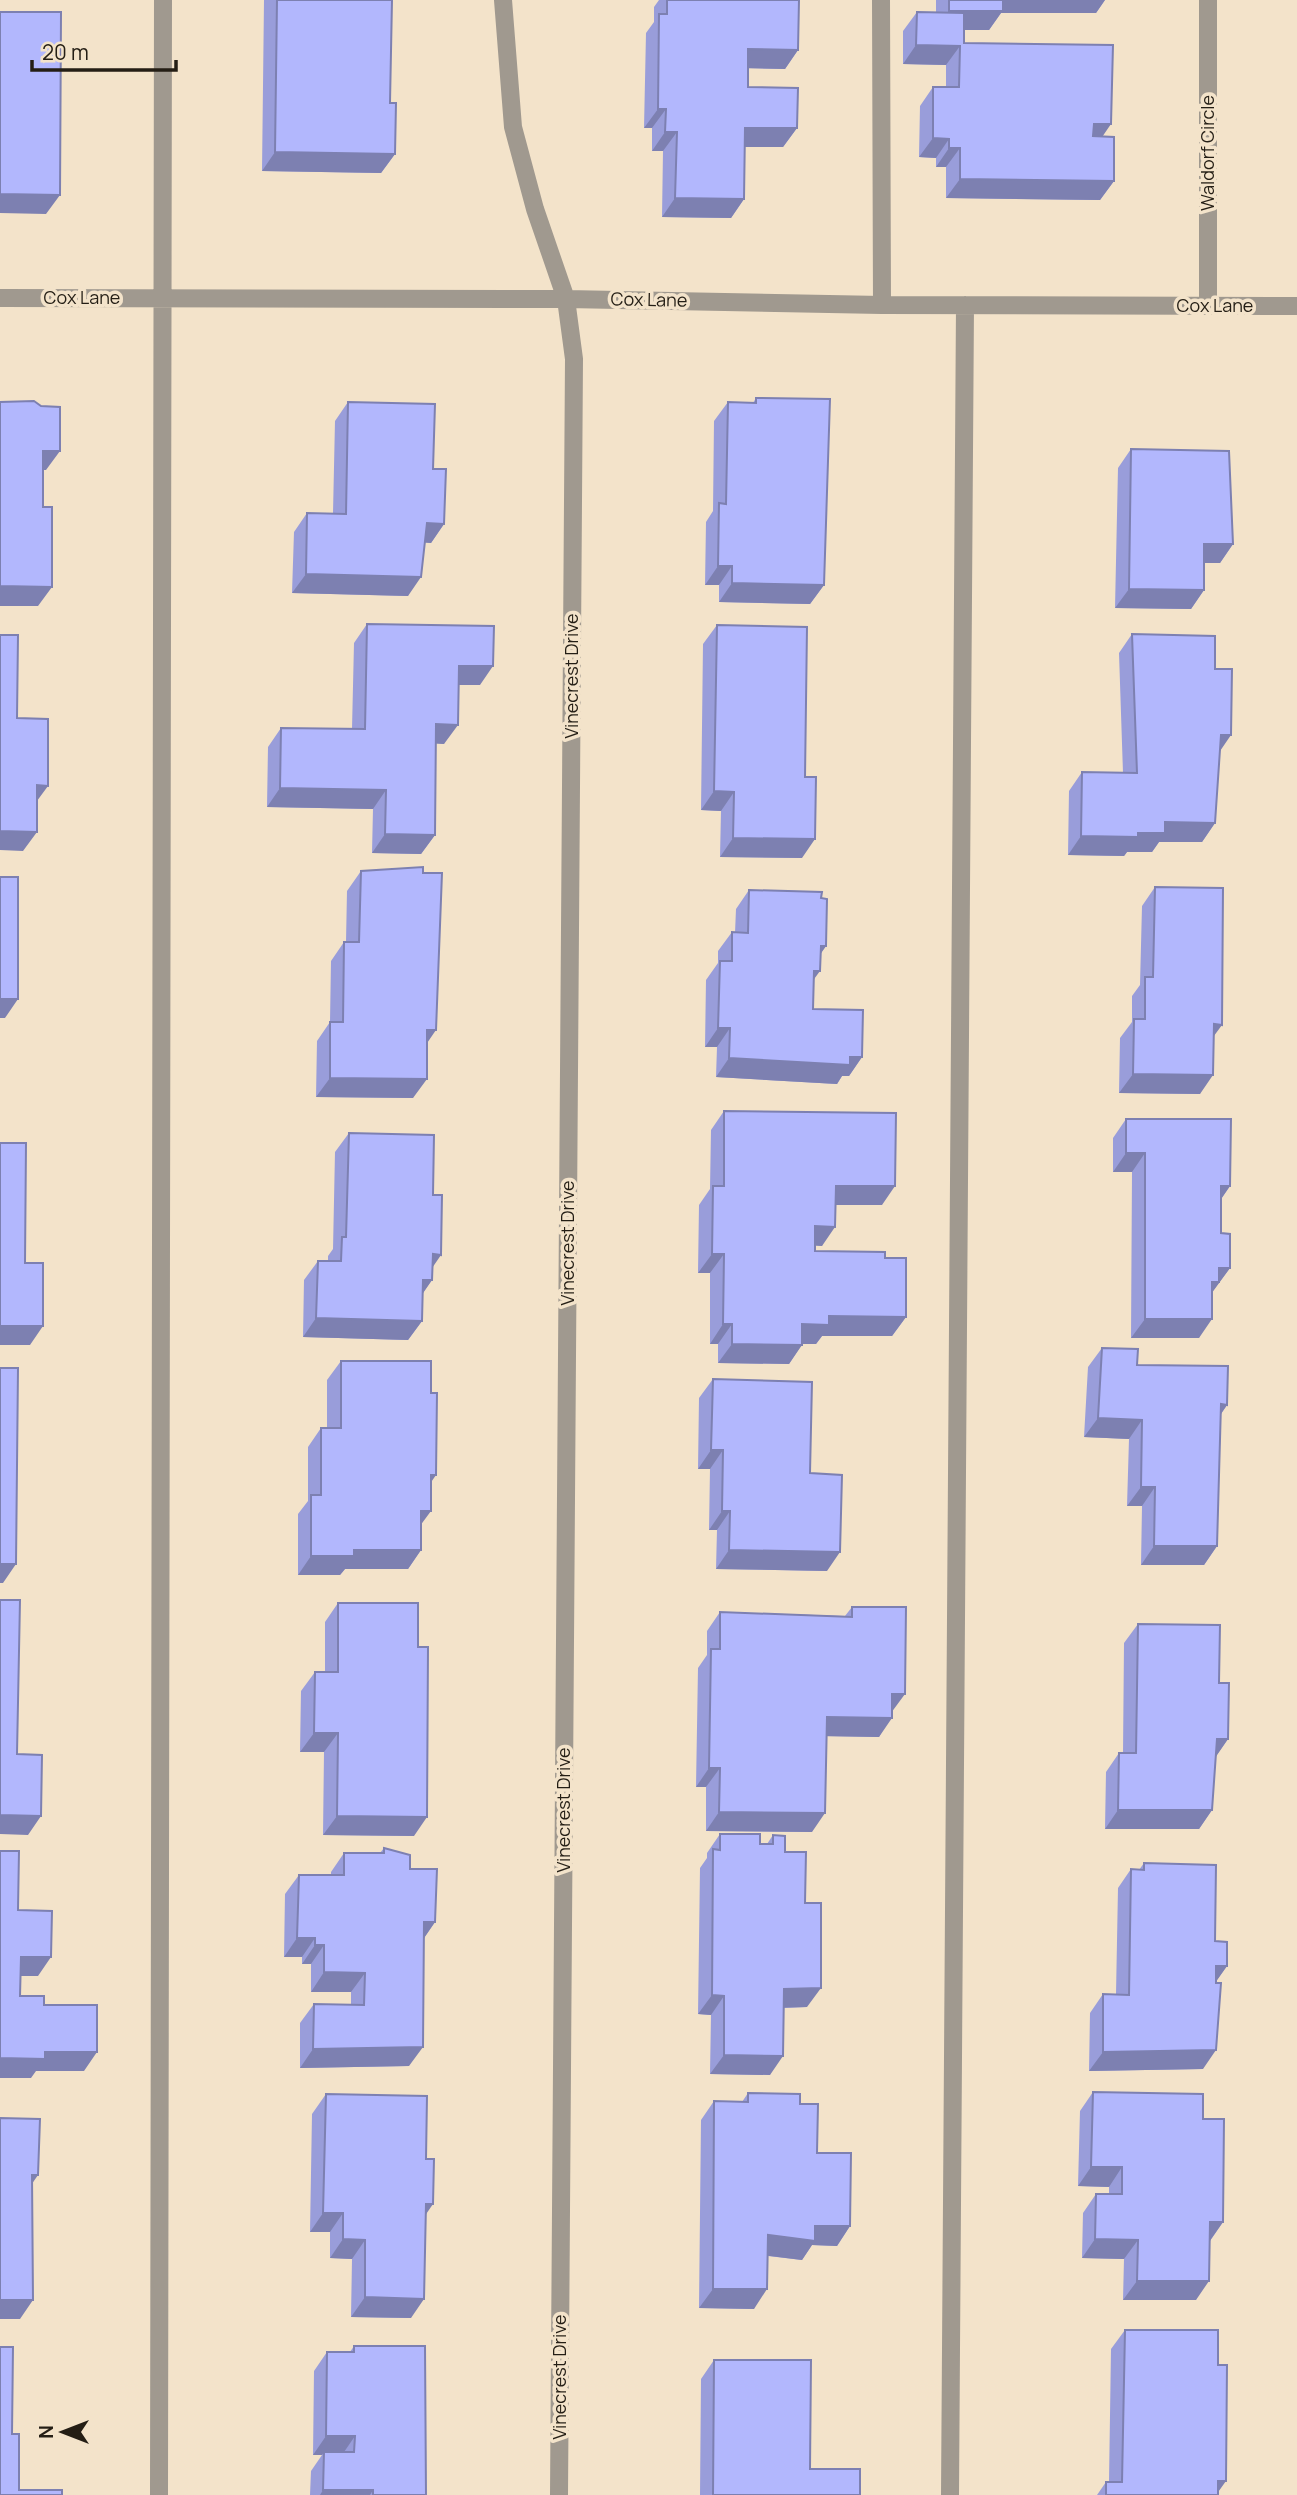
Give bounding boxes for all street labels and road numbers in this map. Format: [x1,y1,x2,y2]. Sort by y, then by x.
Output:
street label: Waldorf Circle [1195,95,1219,211]
street label: Cox Lane [44,285,120,309]
street label: Cox Lane [610,286,688,312]
street label: Cox Lane [1177,293,1253,317]
street label: Vinecrest Drive [559,614,583,739]
street label: Vinecrest Drive [555,1181,579,1306]
street label: Vinecrest Drive [551,1748,575,1873]
street label: Vinecrest Drive [547,2315,571,2440]

